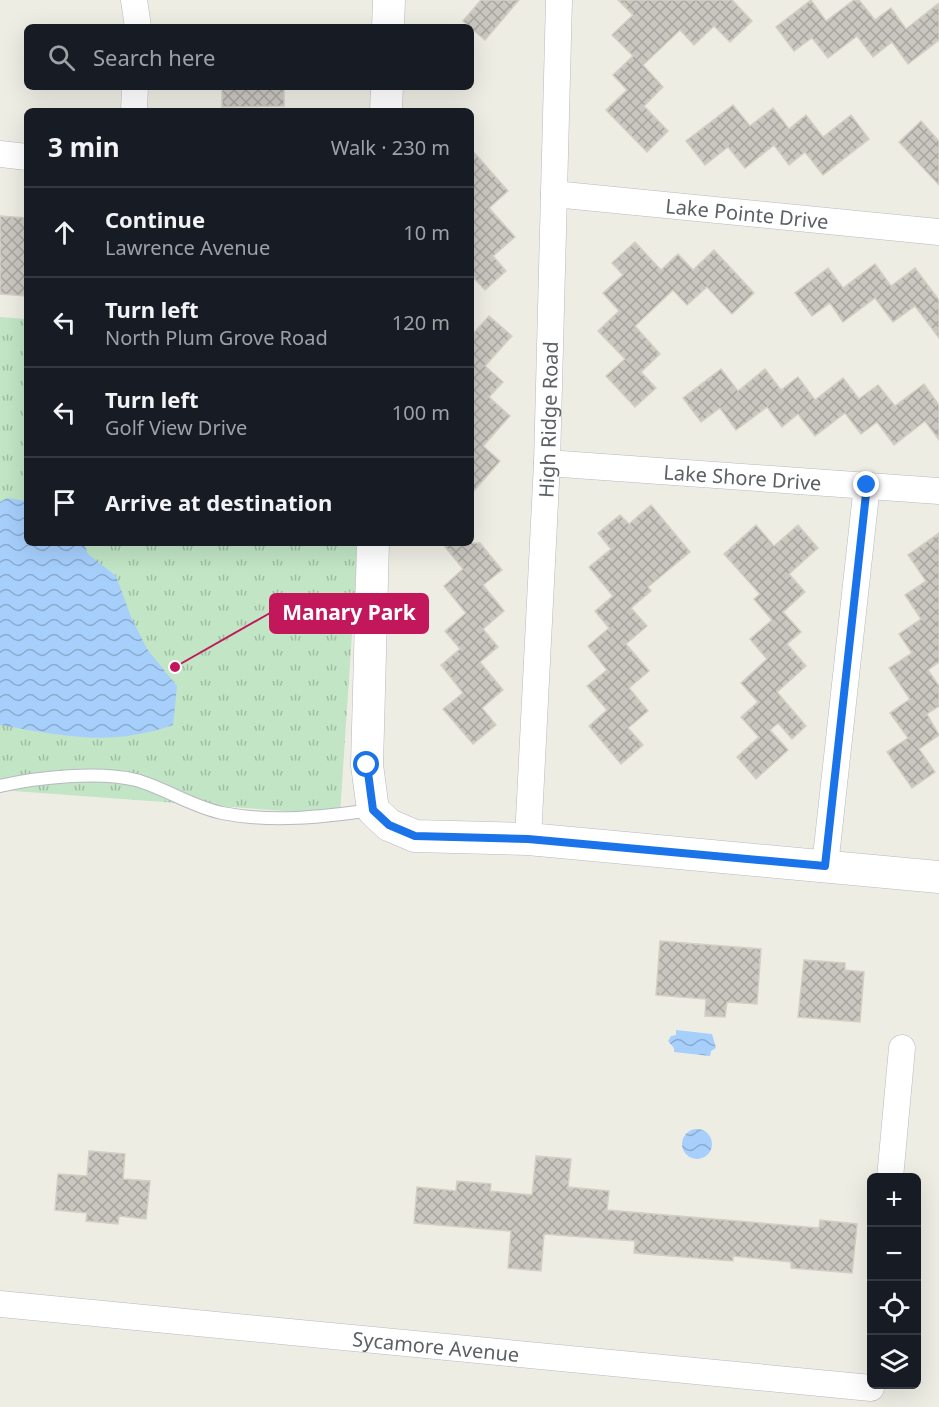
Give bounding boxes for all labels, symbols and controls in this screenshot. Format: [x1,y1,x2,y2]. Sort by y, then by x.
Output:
search box [24,24,474,90]
icon: search [45,41,78,74]
text: Search here [93,42,215,72]
text: 3 min [48,129,120,165]
text: Walk · 230 m [331,134,450,161]
street label: Lake Pointe Drive [664,192,830,235]
text: Continue [105,204,205,234]
icon: ahead [48,216,81,249]
text: 10 m [403,219,450,246]
text: Lawrence Avenue [105,234,270,261]
text: Turn left [105,294,199,324]
icon: left [48,306,81,339]
text: 120 m [392,309,450,336]
text: North Plum Grove Road [105,324,328,351]
street label: High Ridge Road [532,341,564,498]
text: Turn left [105,384,199,414]
icon: left [48,396,81,429]
text: 100 m [392,399,450,426]
text: Golf View Drive [105,414,247,441]
street label: Lake Shore Drive [663,458,822,496]
route end [853,471,879,497]
icon: arrive [48,486,81,519]
text: Arrive at destination [105,487,332,517]
callout: Manary Park [270,594,428,633]
text: Manary Park [282,598,417,626]
route start [353,751,379,777]
map controls [867,1173,921,1389]
button: + [867,1173,921,1227]
button: − [867,1227,921,1281]
button: locate [867,1281,921,1335]
street label: Sycamore Avenue [351,1325,521,1368]
button: layers [867,1335,921,1389]

